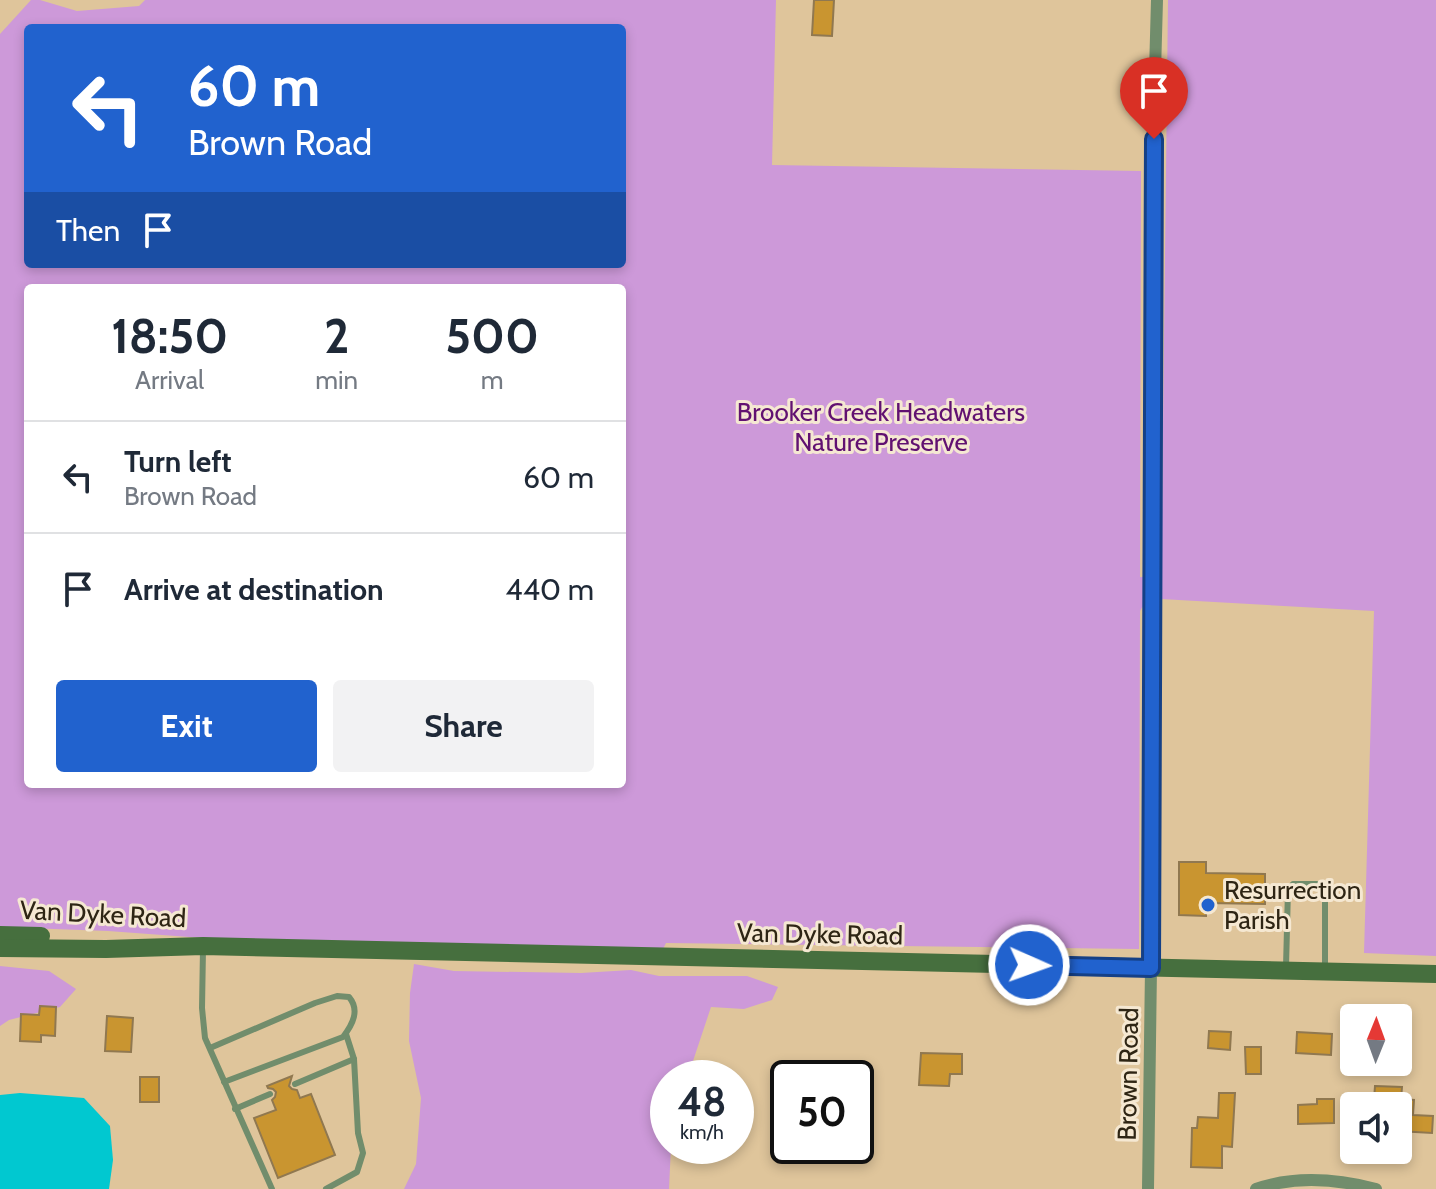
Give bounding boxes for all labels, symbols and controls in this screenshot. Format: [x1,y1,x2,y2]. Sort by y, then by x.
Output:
text: 60 m [188,52,320,120]
icon: left [56,56,160,160]
pin [1120,57,1188,139]
icon: arrive [1132,69,1176,113]
text: Brown Road [188,120,372,164]
icon: arrive [136,208,180,252]
text: Then [56,212,120,249]
text: 18:50 [111,307,228,365]
text: 2 [324,307,349,365]
text: 500 [445,307,539,365]
text: Arrival [135,364,204,396]
text: min [315,364,358,396]
text: m [481,364,503,396]
park label: Brooker Creek Headwaters Nature Preserve [737,396,1025,458]
text: Turn left [124,443,232,480]
icon: left [56,455,100,499]
text: 60 m [523,459,594,496]
text: Brown Road [124,480,257,512]
icon: arrive [56,567,100,611]
text: Arrive at destination [124,571,384,608]
text: 440 m [505,571,594,608]
button: Exit [56,680,317,772]
button: Share [333,680,594,772]
place label: Resurrection Parish [1224,874,1361,936]
street label: Van Dyke Road [19,894,187,934]
marker: Resurrection Parish [1199,896,1217,914]
street label: Van Dyke Road [737,917,903,951]
position arrow [987,923,1071,1007]
north arrow [1340,1004,1412,1076]
map controls [1340,1004,1412,1164]
street label: Brown Road [1111,1007,1145,1141]
speed limit sign: 50 [770,1060,874,1164]
text: 48 [678,1077,727,1126]
button: sound [1340,1092,1412,1164]
text: km/h [680,1120,724,1144]

